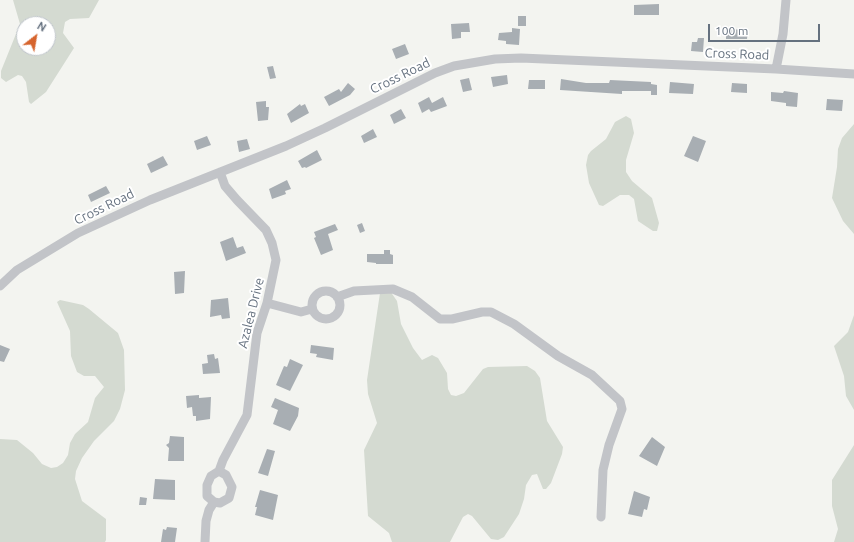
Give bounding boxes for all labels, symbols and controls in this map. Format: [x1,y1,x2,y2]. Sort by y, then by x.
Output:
north arrow [16,16,56,56]
scale bar [710,16,822,42]
text: N [35,19,48,34]
text: 100 m [715,24,748,37]
street label: Cross Road [704,45,770,63]
street label: Cross Road [367,55,433,97]
street label: Cross Road [71,186,137,228]
street label: Azalea Drive [235,276,267,350]

